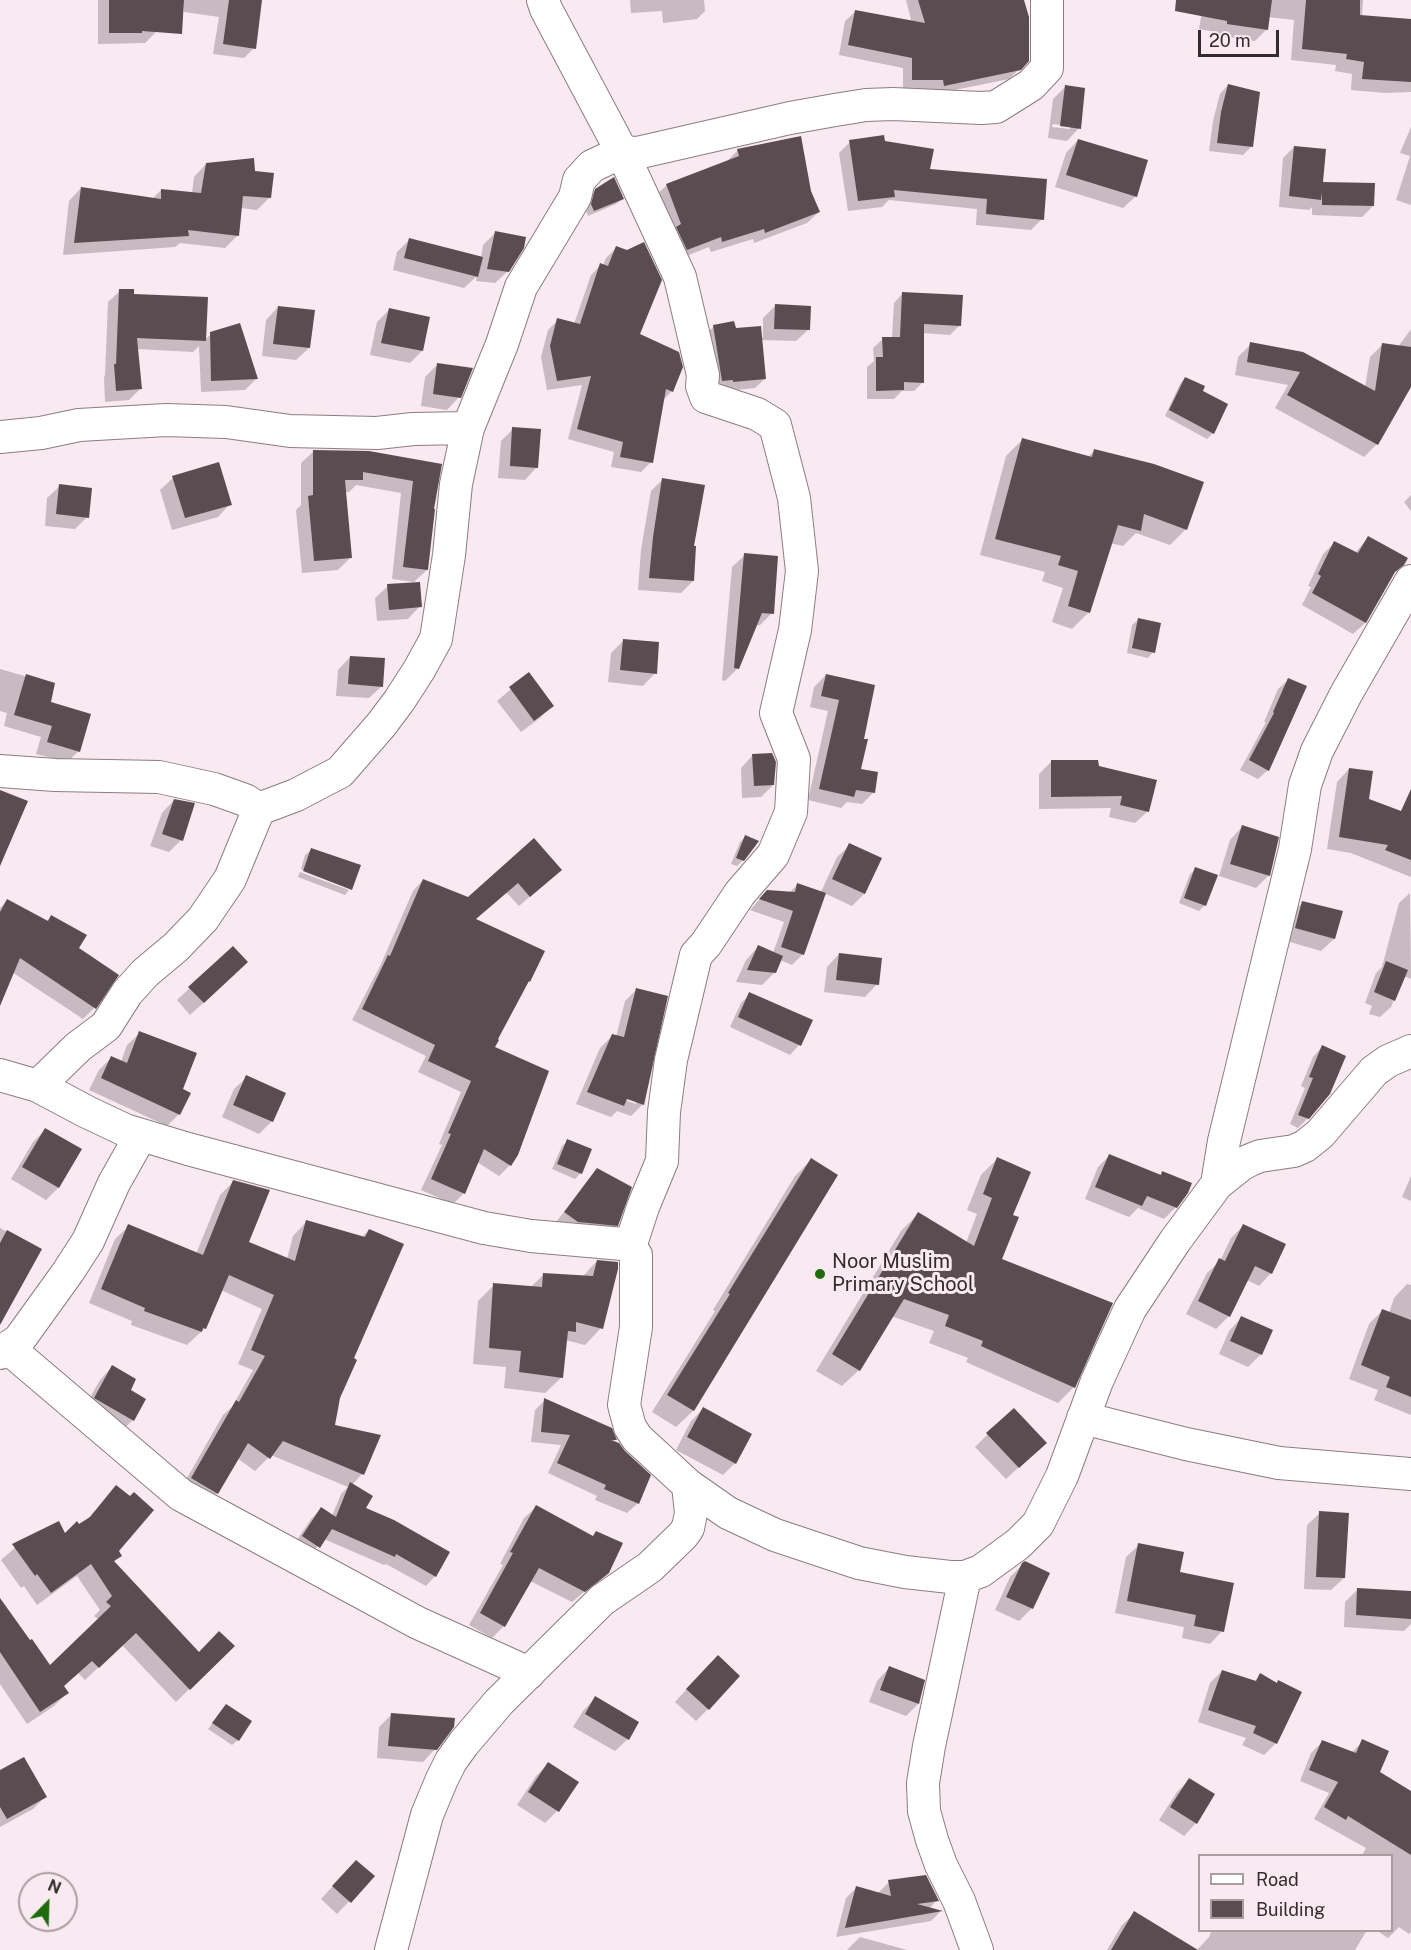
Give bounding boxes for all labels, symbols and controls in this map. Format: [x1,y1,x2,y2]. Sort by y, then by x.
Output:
scale bar [1201,18,1282,56]
text: 20 m [1209,30,1251,51]
place label: Noor Muslim Primary School [832,1250,974,1297]
marker: Noor Muslim Primary School [813,1267,827,1281]
legend [1198,1854,1393,1932]
text: Road [1256,1869,1299,1890]
north arrow [18,1872,78,1932]
text: N [45,1876,64,1898]
text: Building [1256,1899,1325,1920]

